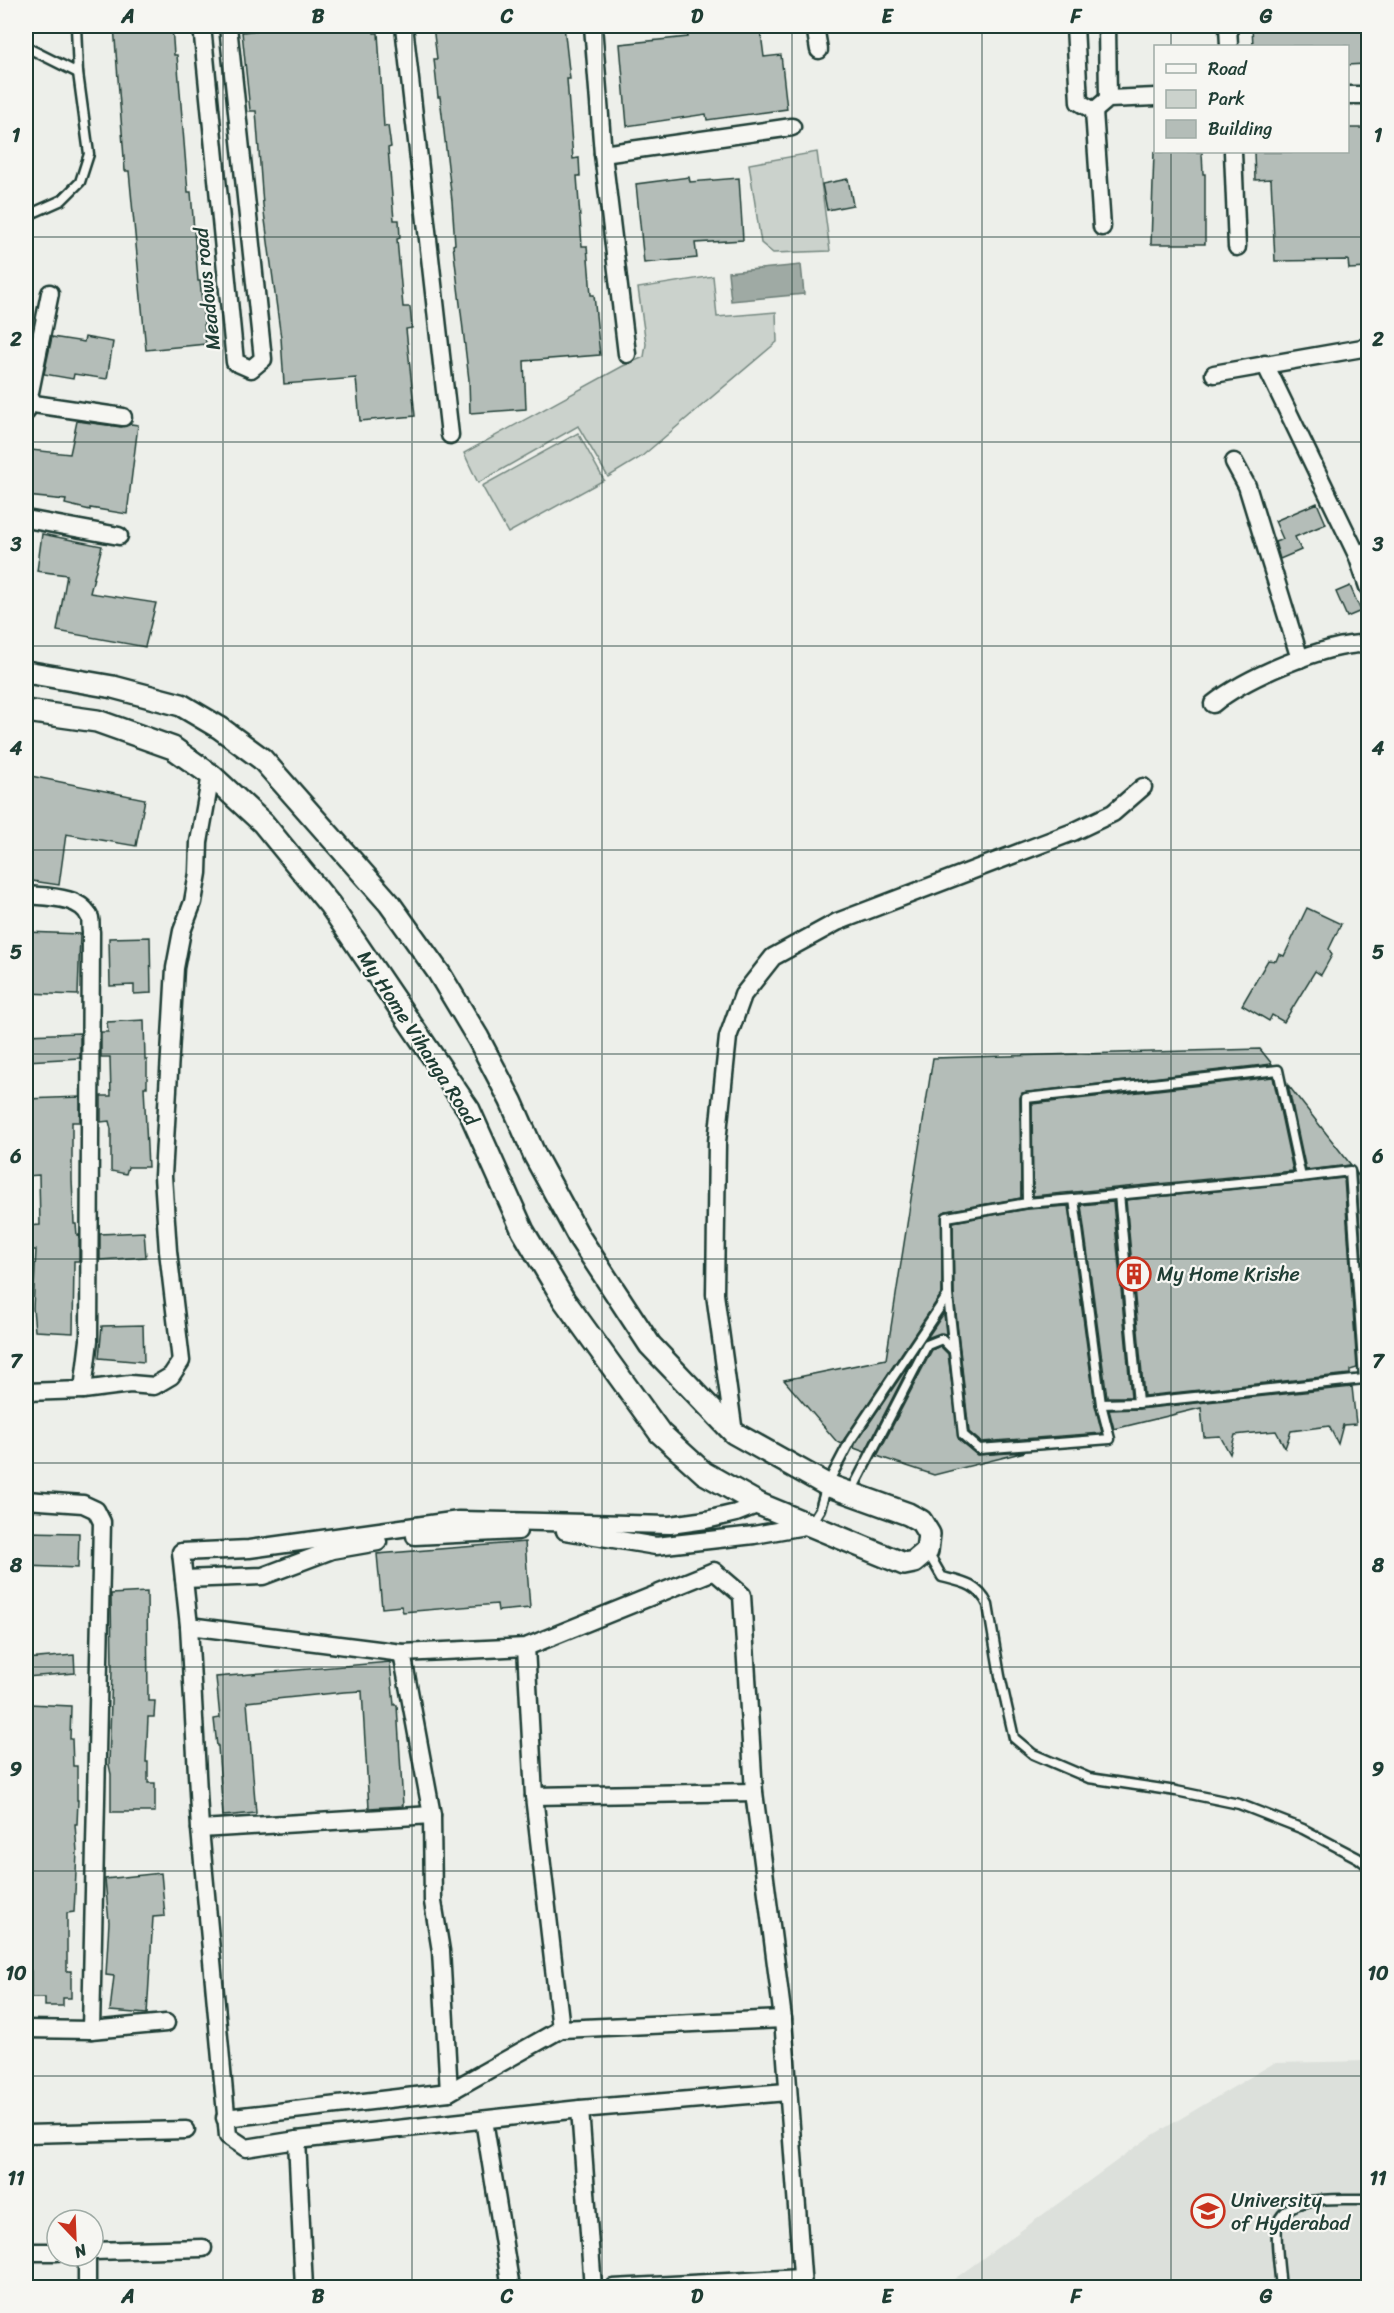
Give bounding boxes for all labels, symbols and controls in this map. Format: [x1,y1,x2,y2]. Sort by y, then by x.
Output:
text: A [120,0,135,34]
text: B [312,0,325,34]
text: C [500,0,514,34]
text: D [691,0,704,34]
text: E [881,0,894,34]
text: F [1070,0,1083,34]
text: G [1259,0,1273,34]
legend [1154,45,1349,153]
text: Road [1208,53,1248,85]
text: Park [1208,83,1245,115]
text: Building [1208,113,1272,145]
text: 1 [12,118,21,153]
text: 1 [1374,118,1383,153]
street label: Meadows road [183,224,231,352]
text: 2 [9,322,22,357]
text: 2 [1371,322,1384,357]
text: 3 [10,527,22,562]
text: 3 [1372,527,1384,562]
text: 4 [9,731,23,766]
text: 4 [1371,731,1385,766]
text: 5 [10,935,22,970]
text: 5 [1372,935,1384,970]
street label: My Home Vihanga Road [348,943,489,1134]
text: 6 [9,1139,22,1174]
text: 6 [1371,1139,1384,1174]
building icon: My Home Krishe [1116,1256,1152,1292]
place label: My Home Krishe [1157,1257,1300,1292]
text: 7 [10,1344,23,1379]
text: 7 [1372,1344,1385,1379]
text: 8 [9,1548,23,1583]
text: 8 [1371,1548,1385,1583]
text: 9 [10,1752,22,1787]
text: 9 [1372,1752,1384,1787]
text: 10 [5,1956,27,1991]
text: 10 [1367,1956,1389,1991]
text: 11 [7,2161,25,2196]
text: 11 [1369,2161,1387,2196]
place label: University of Hyderabad [1231,2183,1352,2241]
school or university icon: University of Hyderabad [1190,2193,1226,2229]
north arrow [45,2208,105,2268]
text: N [69,2235,92,2267]
text: A [120,2279,135,2313]
text: B [312,2279,325,2313]
text: C [500,2279,514,2313]
text: D [691,2279,704,2313]
text: E [881,2279,894,2313]
text: F [1070,2279,1083,2313]
text: G [1259,2279,1273,2313]

